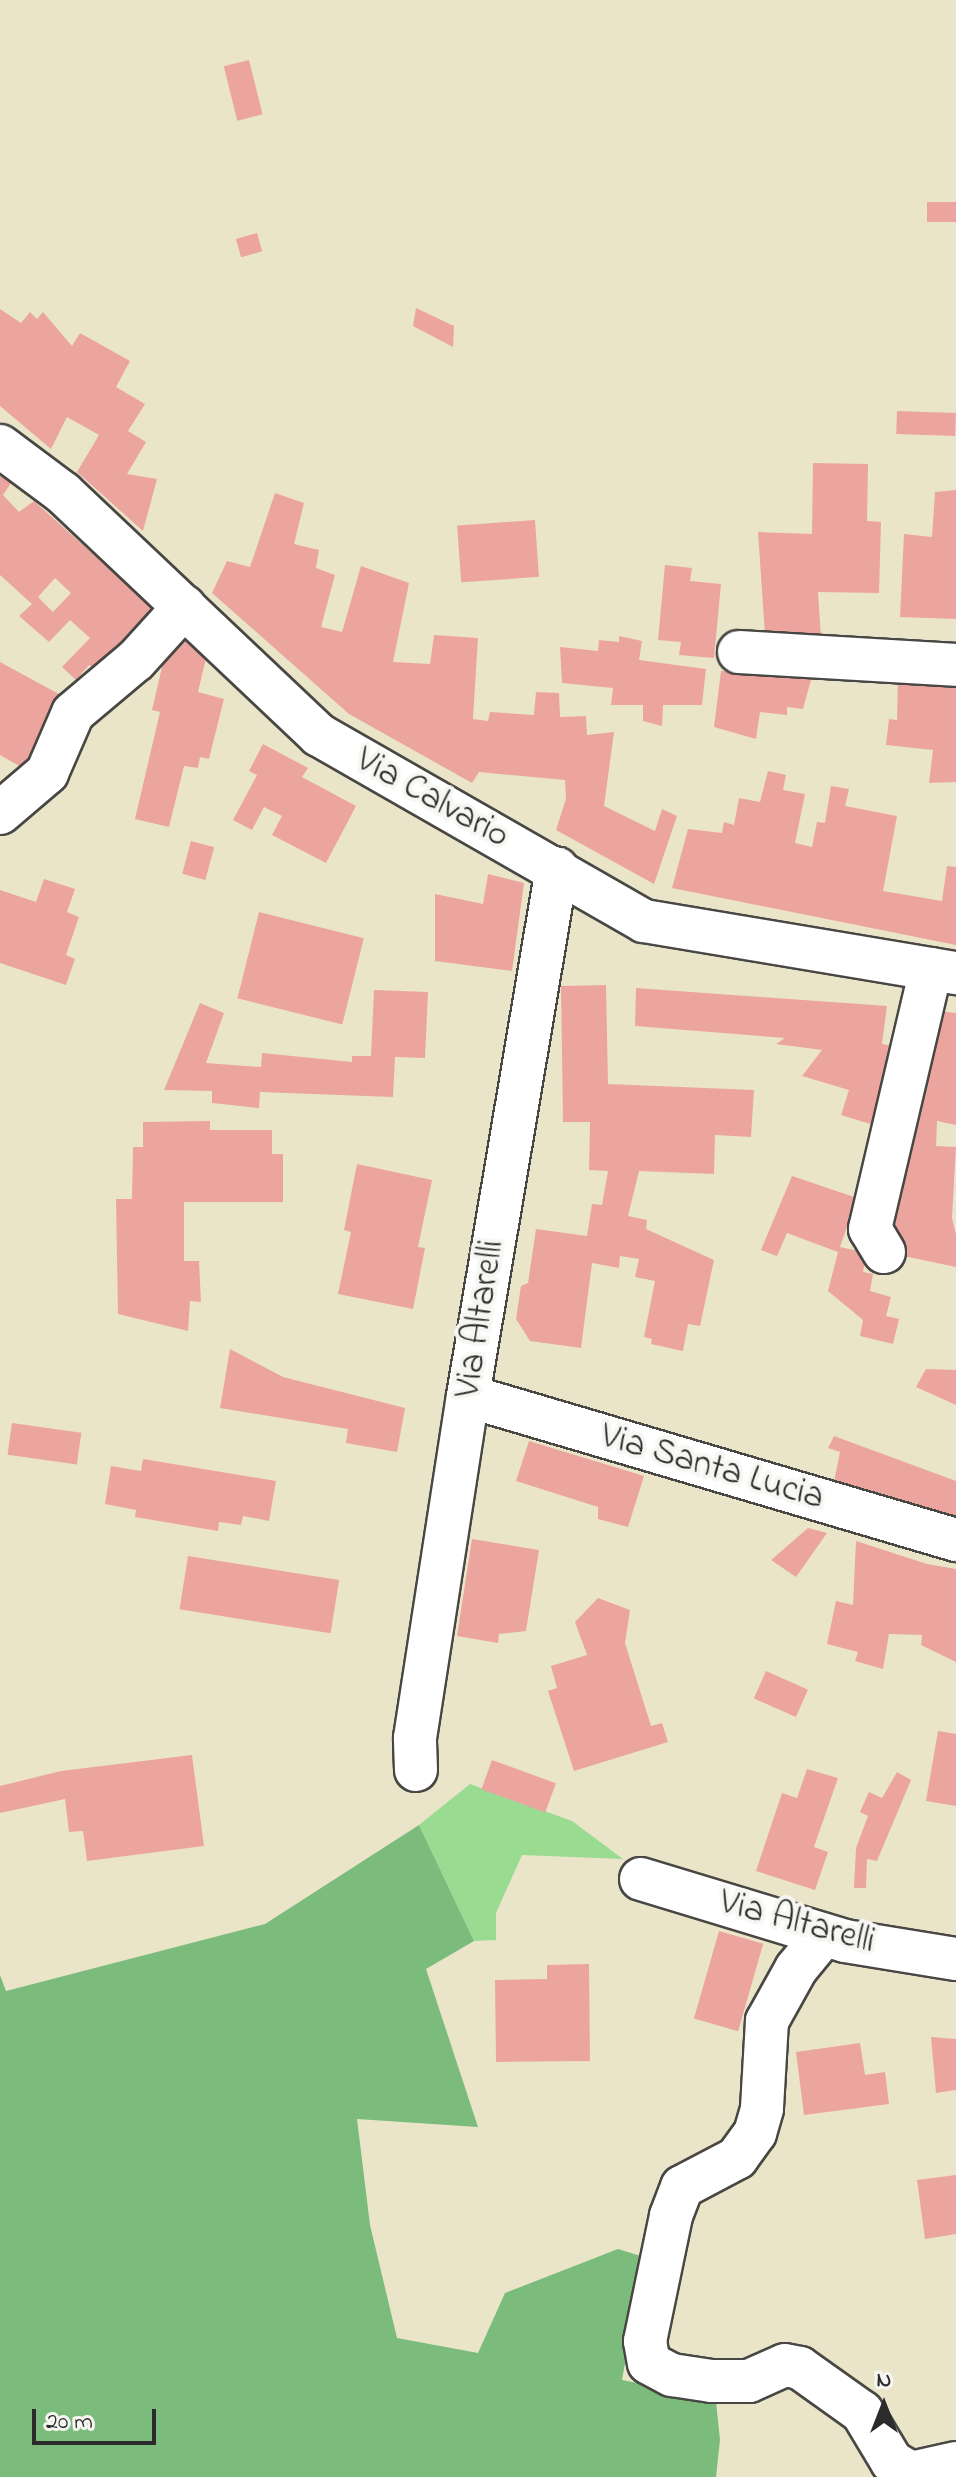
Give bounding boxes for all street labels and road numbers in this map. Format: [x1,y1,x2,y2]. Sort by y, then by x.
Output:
street label: Via Calvario [348,739,516,859]
street label: Via Altarelli [447,1237,515,1401]
street label: Via Santa Lucia [595,1416,829,1520]
street label: Via Altarelli [714,1882,880,1964]

